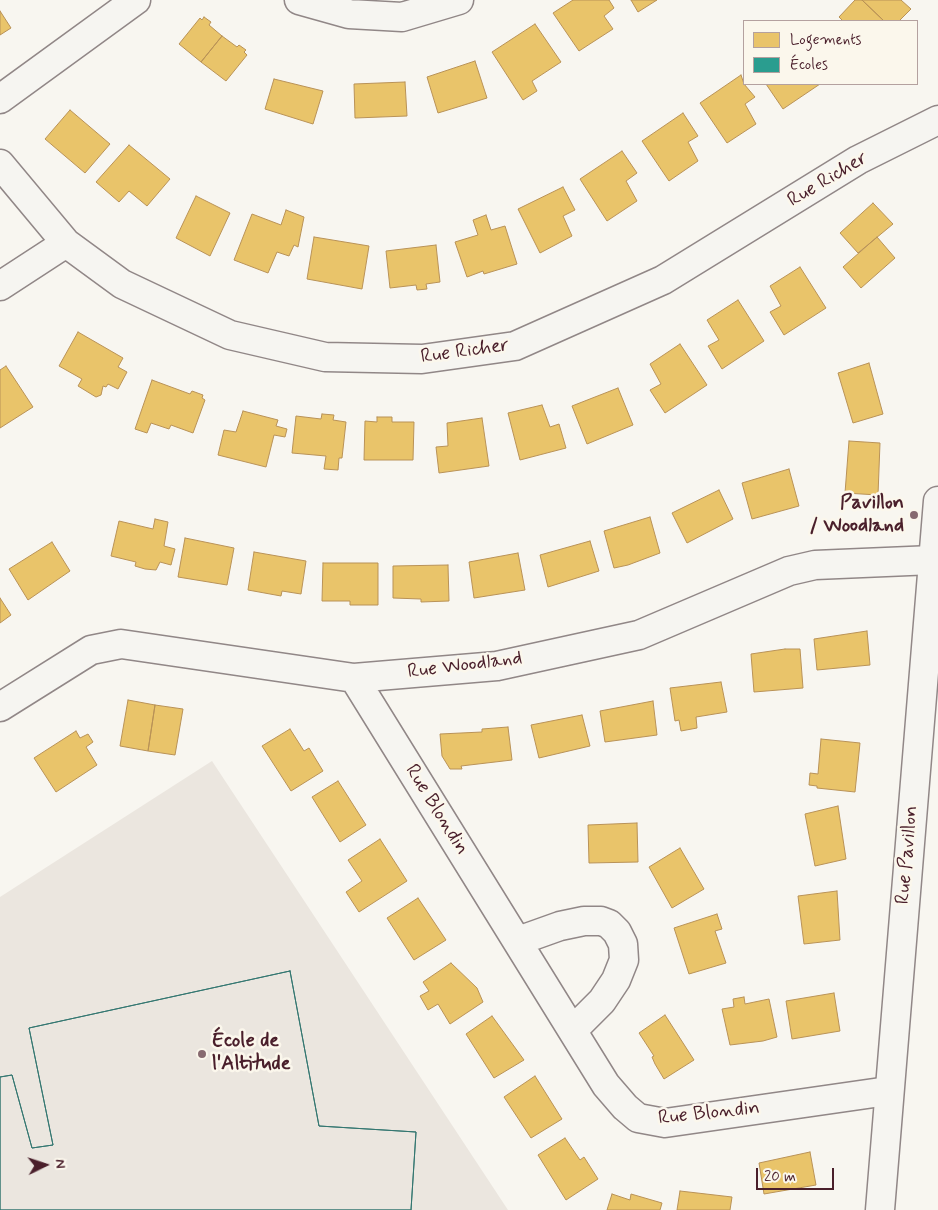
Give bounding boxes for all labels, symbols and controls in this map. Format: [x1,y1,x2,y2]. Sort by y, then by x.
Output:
legend [743,20,918,85]
text: Logements [790,30,862,50]
text: Écoles [790,55,828,75]
street label: Rue Richer [784,147,872,213]
street label: Rue Richer [419,334,511,370]
place label: Pavillon / Woodland [810,492,904,539]
marker: Pavillon / Woodland [908,509,920,521]
street label: Rue Woodland [406,647,524,685]
street label: Rue Blondin [399,760,473,860]
street label: Rue Pavillon [892,805,924,905]
place label: École de l'Altitude [212,1030,291,1077]
marker: École de l'Altitude [196,1048,208,1060]
street label: Rue Blondin [657,1097,761,1131]
north arrow [20,1140,70,1190]
scale bar [758,1158,836,1190]
text: N [51,1159,69,1169]
text: 20 m [764,1167,796,1187]

